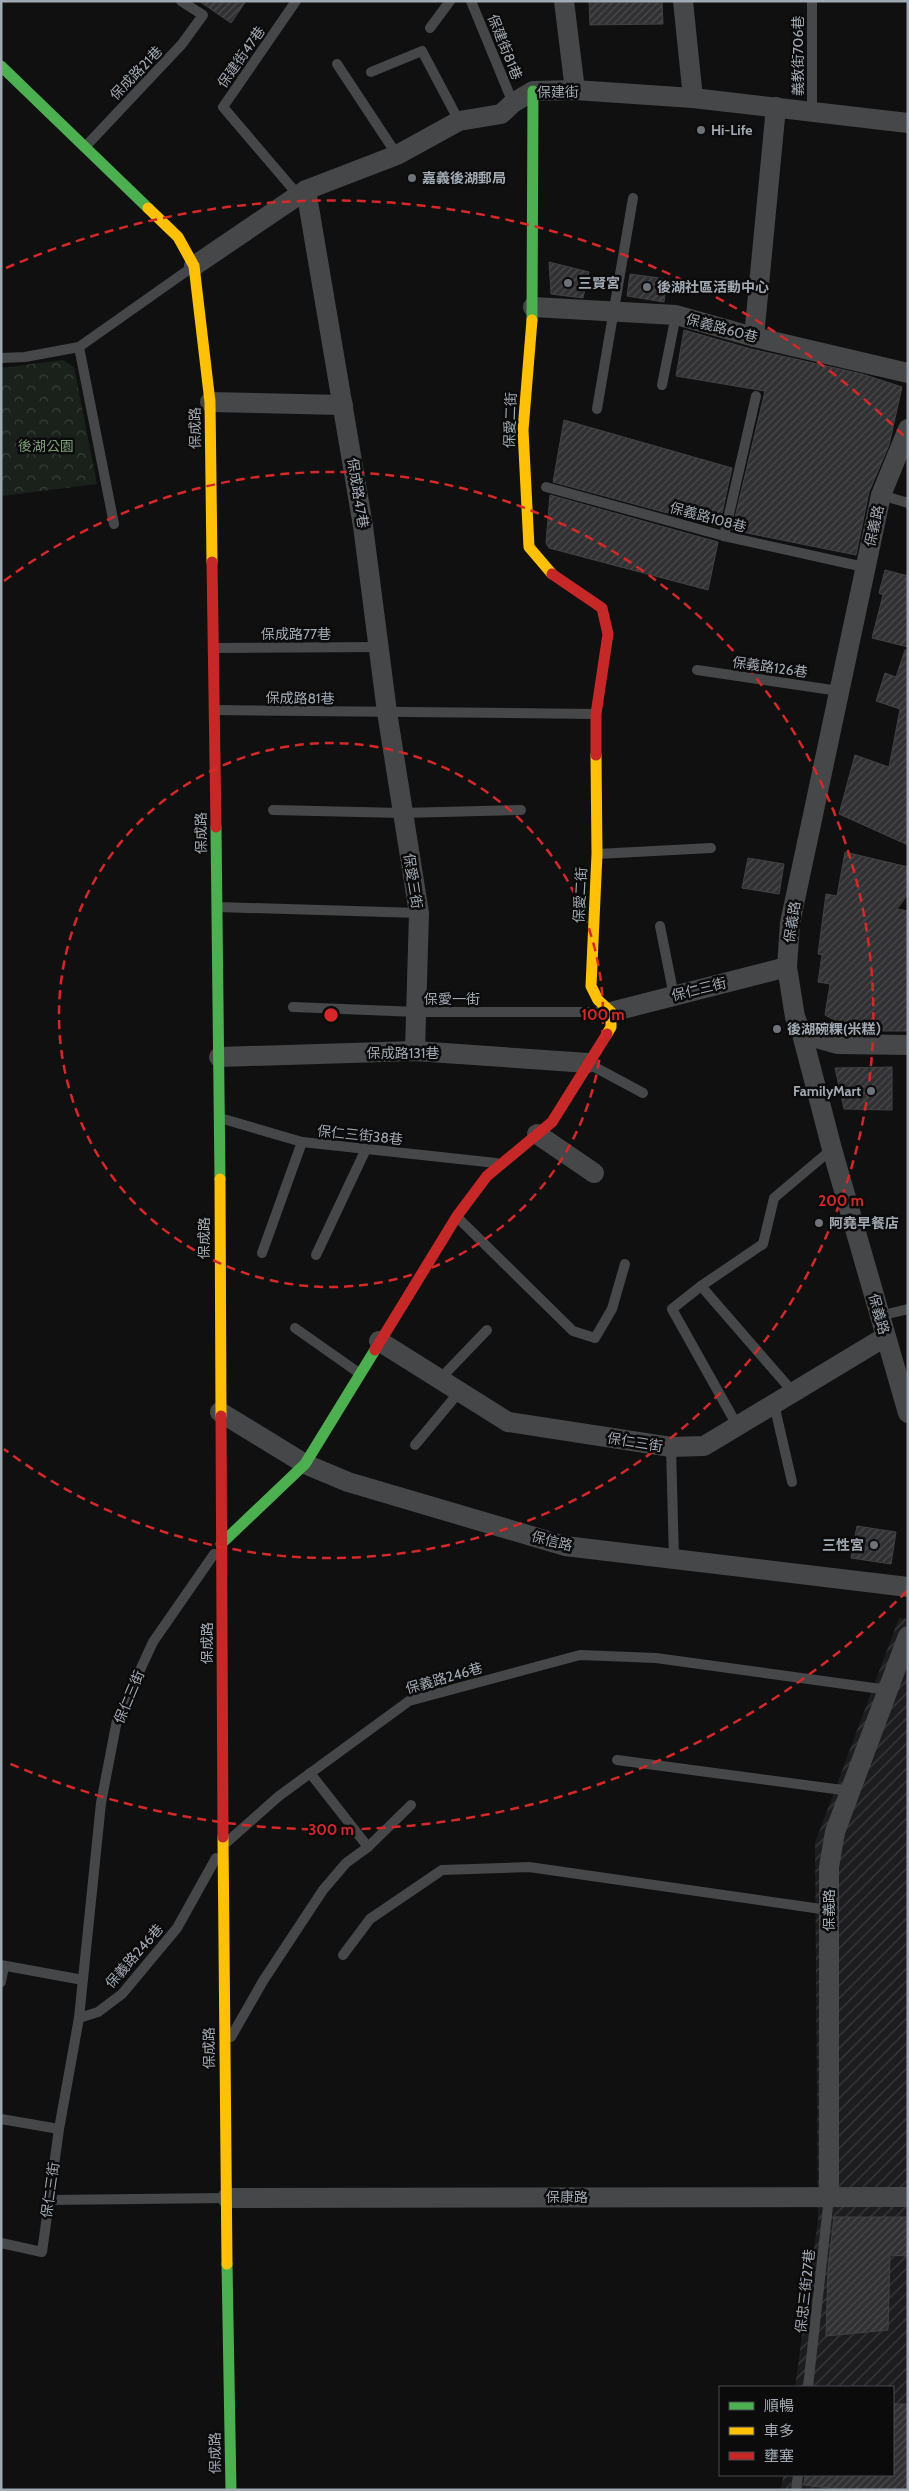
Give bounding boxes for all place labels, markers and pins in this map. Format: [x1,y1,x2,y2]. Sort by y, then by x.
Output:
place label: Hi-Life [711,121,753,139]
marker: Hi-Life [695,124,707,136]
place label: 嘉義後湖郵局 [422,169,506,187]
marker: 嘉義後湖郵局 [406,172,418,184]
place label: 三賢宮 [578,274,620,292]
marker: 三賢宮 [562,277,574,289]
place label: 後湖社區活動中心 [657,278,769,296]
marker: 後湖社區活動中心 [641,281,653,293]
centre of rings [322,1006,340,1024]
place label: 後湖碗粿(米糕） [787,1020,890,1038]
marker: 後湖碗粿(米糕） [771,1023,783,1035]
place label: FamilyMart [793,1082,861,1100]
marker: FamilyMart [865,1085,877,1097]
place label: 阿堯早餐店 [829,1214,899,1232]
marker: 阿堯早餐店 [813,1217,825,1229]
place label: 三性宮 [822,1536,864,1554]
marker: 三性宮 [868,1539,880,1551]

